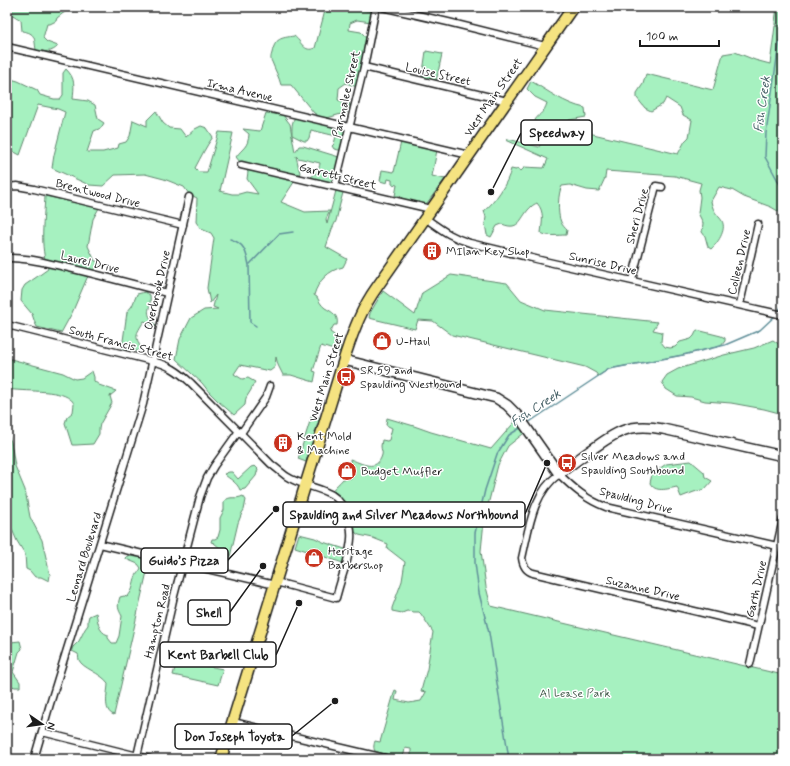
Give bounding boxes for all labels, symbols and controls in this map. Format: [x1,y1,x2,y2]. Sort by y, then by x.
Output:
scale bar [640,22,719,48]
text: 100 m [646,29,678,45]
street label: Parmalee Street [329,49,365,139]
street label: West Main Street [461,55,527,140]
street label: Louise Street [404,60,472,90]
water label: Fish Creek [750,74,775,133]
street label: Irma Avenue [205,76,275,106]
callout: Speedway [521,120,592,145]
text: Speedway [529,125,585,142]
street label: Garrett Street [297,160,378,194]
street label: Brentwood Drive [54,176,142,212]
street label: Sheri Drive [623,186,653,246]
street label: Colleen Drive [725,228,755,297]
building icon: MIlan Key Shop [421,240,443,262]
place label: MIlan Key Shop [446,244,530,260]
street label: Laurel Drive [59,248,121,278]
street label: Sunrise Drive [567,248,638,279]
street label: Overbrook Drive [141,249,175,332]
street label: South Francis Street [67,322,175,366]
shop icon: U-Haul [371,330,393,352]
street label: West Main Street [306,331,348,424]
place label: U-Haul [396,334,430,350]
place label: SR 59 and Spaulding Westbound [360,363,462,393]
bus stop icon: SR 59 and Spaulding Westbound [335,366,357,388]
water label: Fish Creek [507,385,565,431]
place label: Kent Mold & Machine [297,429,352,459]
building icon: Kent Mold & Machine [272,432,294,454]
place label: Silver Meadows and Spaulding Southbound [581,449,685,479]
bus stop icon: Silver Meadows and Spaulding Southbound [556,452,578,474]
shop icon: Budget Muffler [336,460,358,482]
place label: Budget Muffler [361,464,442,480]
street label: Spaulding Drive [597,484,674,518]
callout: Spaulding and Silver Meadows Northbound [283,502,525,527]
text: Spaulding and Silver Meadows Northbound [290,507,519,526]
street label: Leonard Boulevard [64,510,106,604]
place label: Heritage Barbershop [328,544,384,574]
shop icon: Heritage Barbershop [303,547,325,569]
callout: Guido’s Pizza [141,548,228,573]
text: Guido’s Pizza [149,553,219,570]
street label: Garth Drive [743,559,771,619]
street label: Suzanne Drive [604,573,681,605]
street label: Hampton Road [141,582,175,660]
callout: Shell [188,600,230,625]
text: Shell [196,605,222,622]
callout: Kent Barbell Club [160,642,276,667]
text: Kent Barbell Club [168,647,269,664]
park label: Al Lease Park [540,686,610,702]
north arrow [22,704,62,744]
text: N [43,721,58,731]
callout: Don Joseph Toyota [175,724,292,749]
text: Don Joseph Toyota [183,729,286,746]

